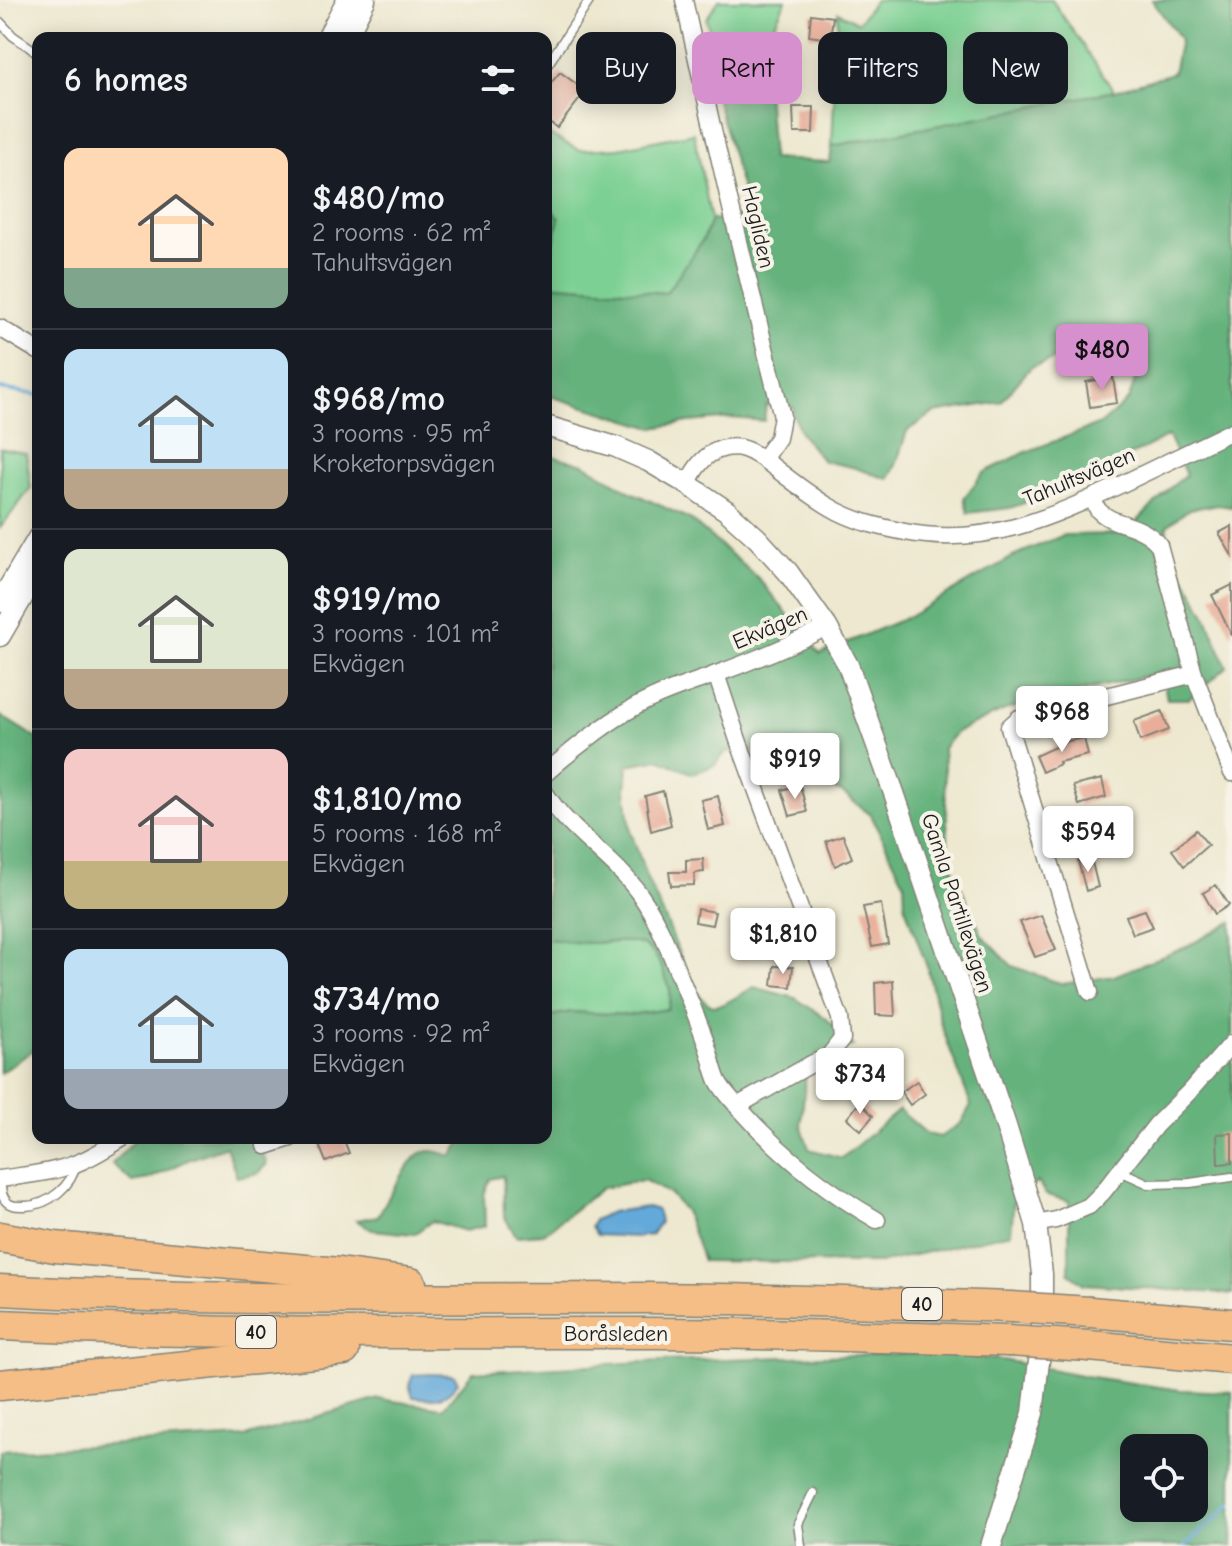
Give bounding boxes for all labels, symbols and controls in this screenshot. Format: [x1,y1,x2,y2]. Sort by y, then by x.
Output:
chip: Buy [576,32,676,104]
chip: Rent [692,32,802,104]
chip: Filters [818,32,947,104]
chip: New [963,32,1068,104]
icon: filters [476,58,520,102]
text: 6 homes [64,60,188,100]
text: $480/mo [312,178,445,218]
icon: home [128,180,224,276]
street label: Hagliden [736,183,780,271]
text: 2 rooms · 62 m² [312,218,490,248]
text: Tahultsvägen [312,248,453,278]
pin: $480 [1055,324,1149,392]
text: $480 [1074,335,1130,365]
text: $968/mo [312,379,445,419]
icon: home [128,381,224,477]
text: 3 rooms · 95 m² [312,419,490,449]
street label: Tahultsvägen [1019,442,1139,512]
text: Kroketorpsvägen [312,449,495,479]
text: $919/mo [312,579,441,619]
icon: home [128,581,224,677]
street label: Ekvägen [729,601,811,655]
text: 3 rooms · 101 m² [312,619,499,649]
text: Ekvägen [312,649,405,679]
pin: $968 [1015,686,1109,754]
text: $968 [1034,697,1090,727]
pin: $919 [748,733,842,801]
text: $919 [768,744,822,774]
text: $1,810/mo [312,779,462,819]
icon: home [128,781,224,877]
pin: $594 [1041,806,1135,874]
street label: Gamla Partillevägen [916,810,998,996]
text: $594 [1060,817,1116,847]
text: 5 rooms · 168 m² [312,819,501,849]
text: Ekvägen [312,849,405,879]
pin: $1,810 [718,908,848,976]
text: $1,810 [748,919,818,949]
text: $734/mo [312,979,440,1019]
icon: home [128,981,224,1077]
text: 3 rooms · 92 m² [312,1019,490,1049]
pin: $734 [813,1048,907,1116]
text: Ekvägen [312,1049,405,1079]
text: $734 [834,1059,886,1089]
road number: 40 [902,1288,942,1320]
road number: 40 [236,1316,276,1348]
street label: Boråsleden [564,1321,668,1347]
map controls [1120,1434,1208,1522]
button: locate [1120,1434,1208,1522]

